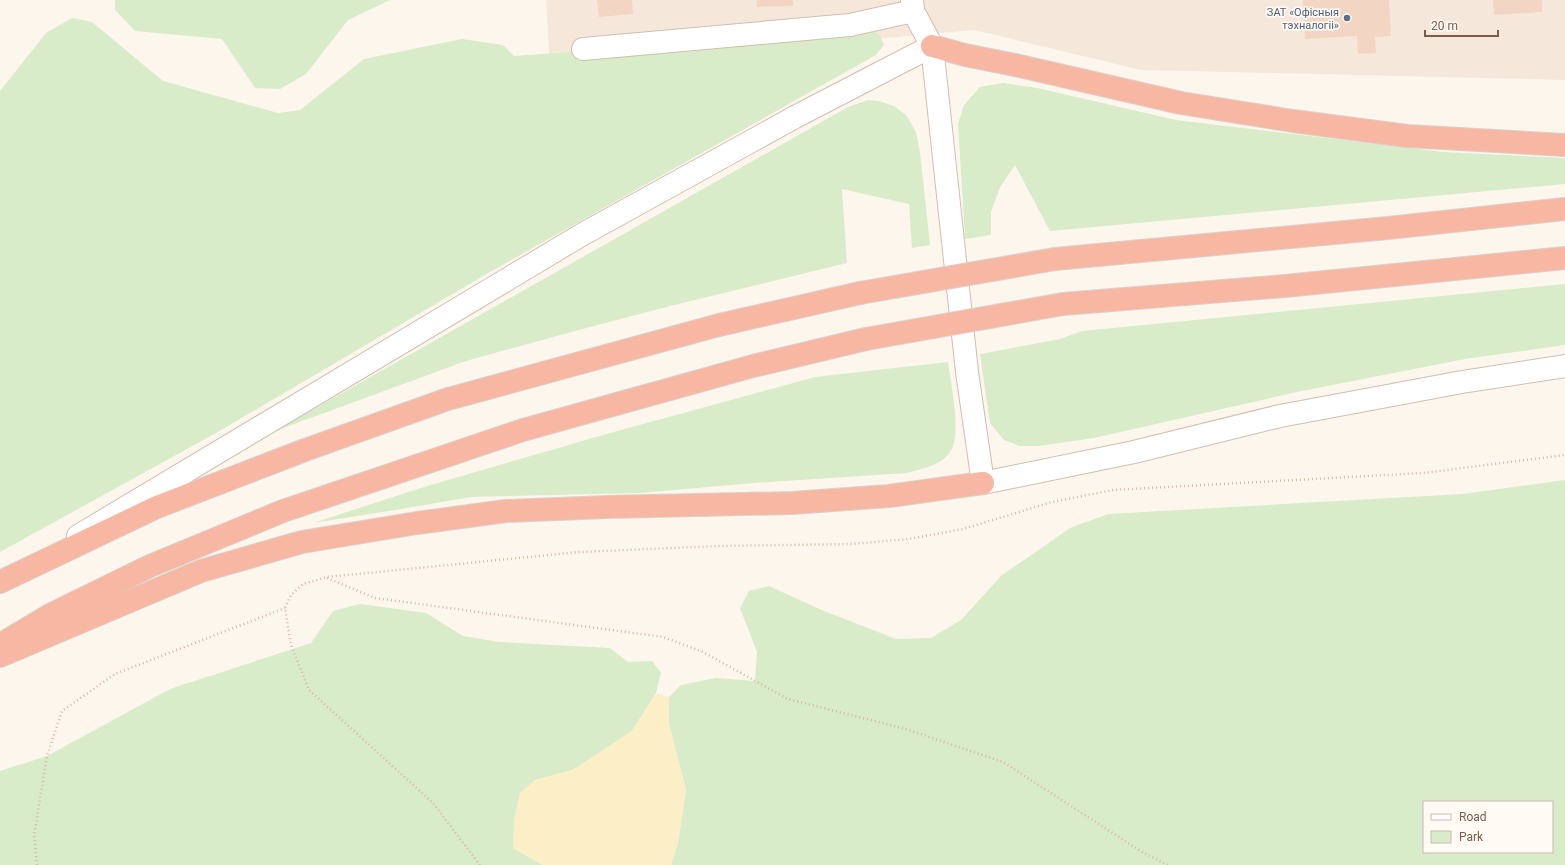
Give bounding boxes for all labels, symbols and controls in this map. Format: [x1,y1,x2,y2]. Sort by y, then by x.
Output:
place label: ЗАТ «Офісныя тэхналогіі» [1267,6,1339,32]
scale bar [1425,12,1498,38]
marker: ЗАТ «Офісныя тэхналогіі» [1342,13,1352,23]
text: 20 m [1431,19,1458,33]
legend [1423,801,1553,853]
text: Road [1459,810,1487,824]
text: Park [1459,830,1484,844]

